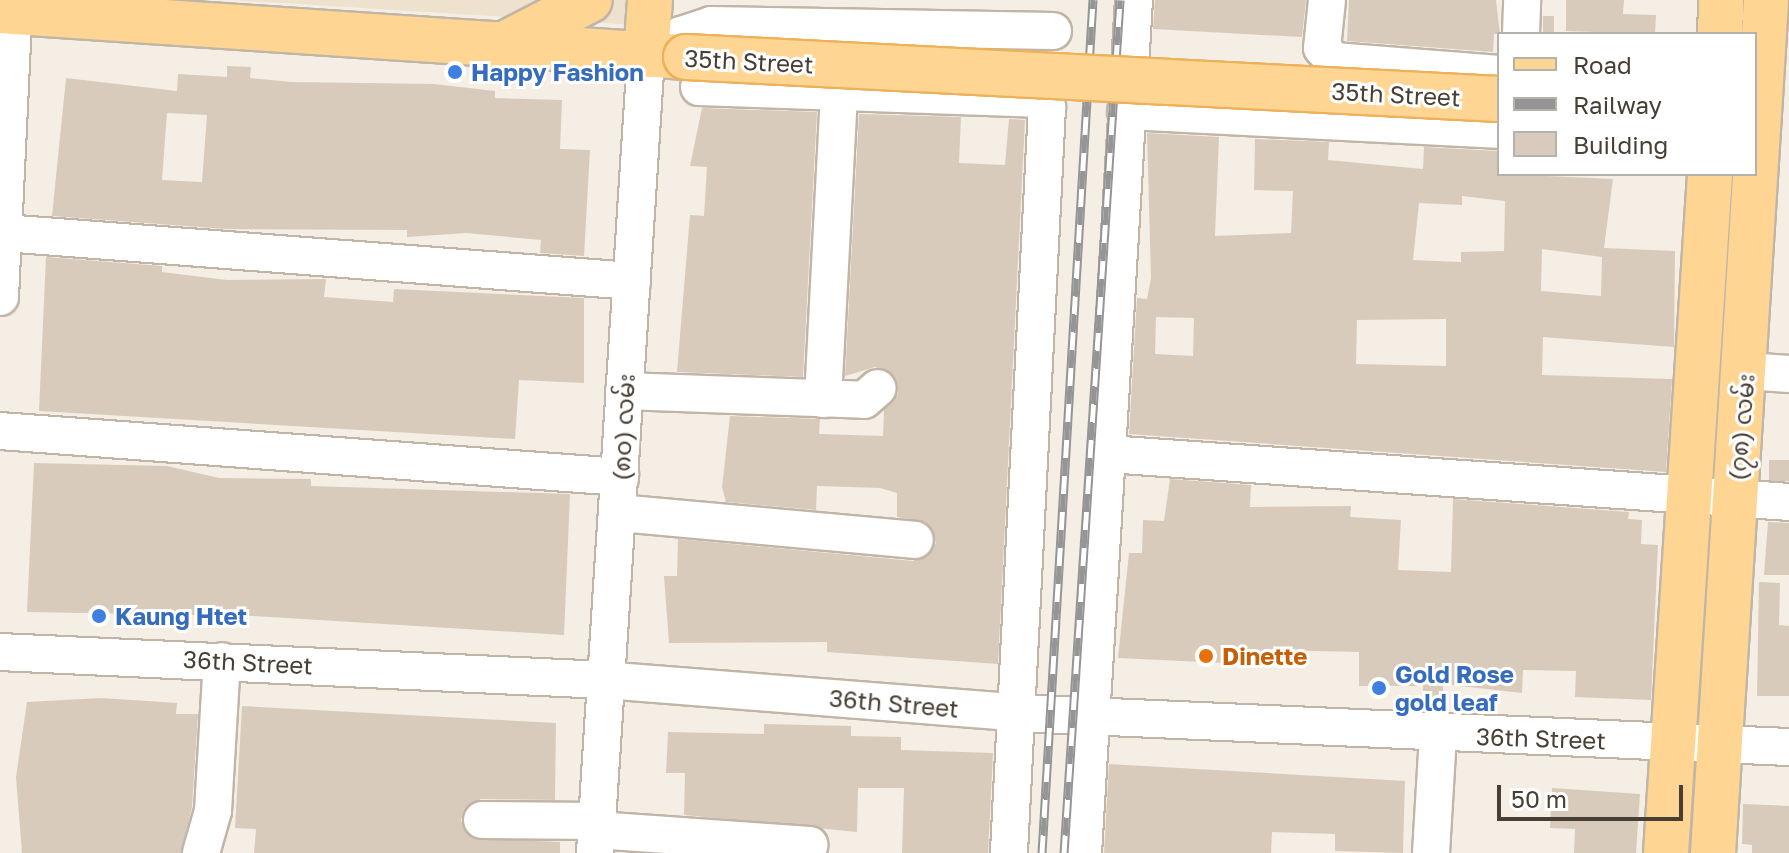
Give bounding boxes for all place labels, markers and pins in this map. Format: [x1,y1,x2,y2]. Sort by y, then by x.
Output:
place label: Happy Fashion [471,58,644,86]
marker: Happy Fashion [446,63,464,81]
place label: Kaung Htet [115,602,247,630]
marker: Kaung Htet [90,607,108,625]
place label: Dinette [1222,642,1307,670]
marker: Dinette [1197,647,1215,665]
place label: Gold Rose gold leaf [1395,660,1514,716]
marker: Gold Rose gold leaf [1370,679,1388,697]

